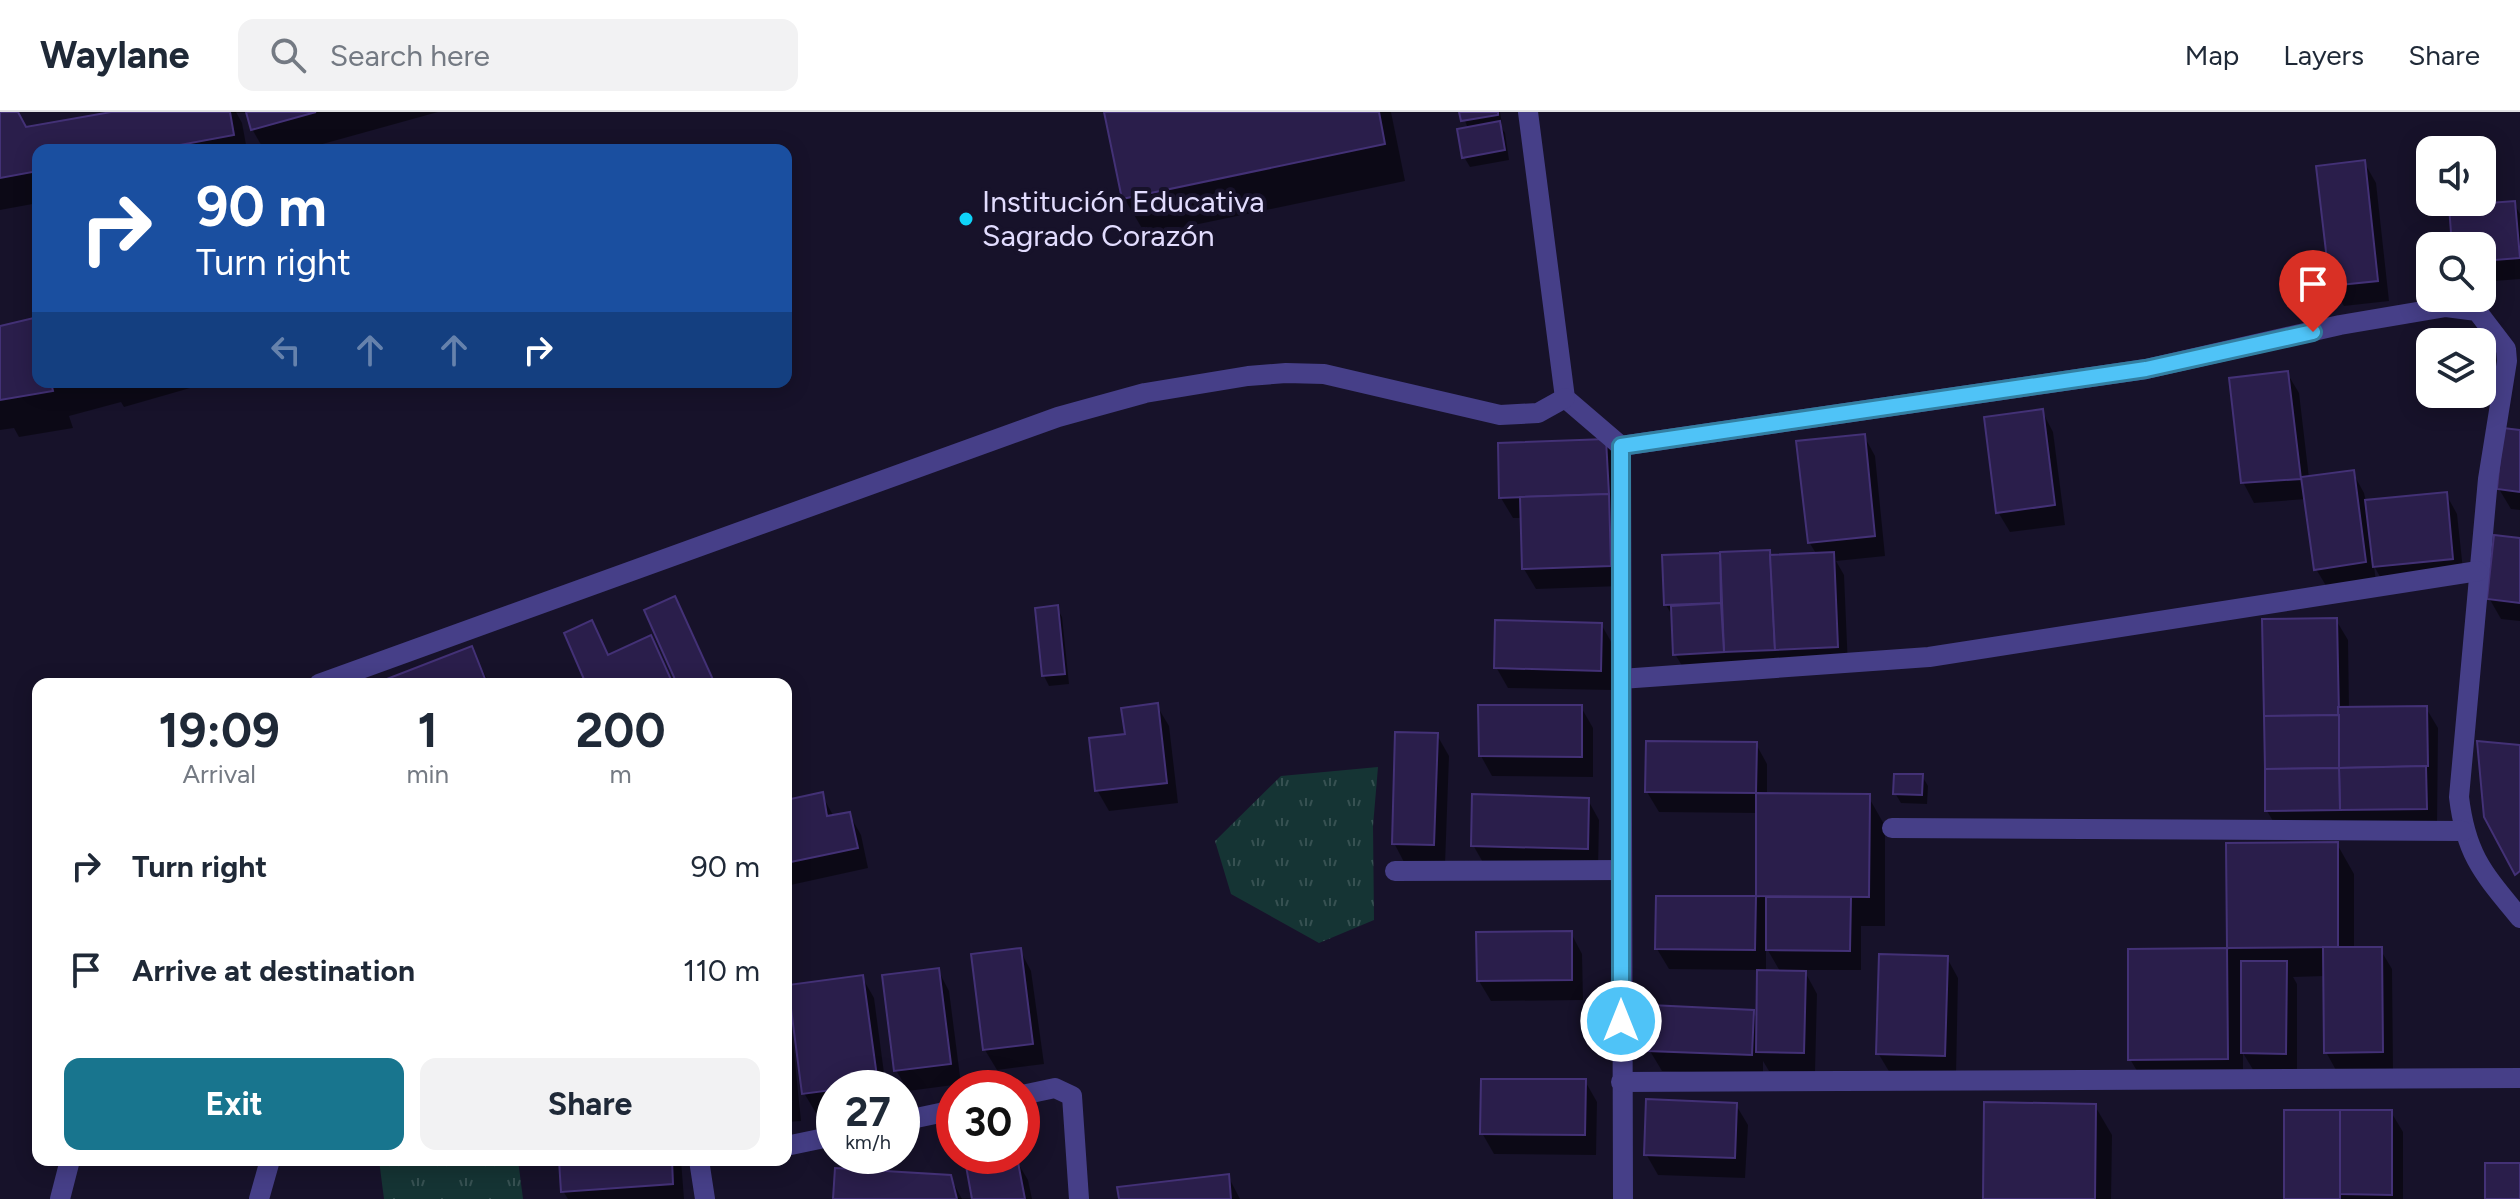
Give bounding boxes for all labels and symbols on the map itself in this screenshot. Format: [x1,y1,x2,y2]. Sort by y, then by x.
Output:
place label: Institución Educativa Sagrado Corazón [982,183,1264,254]
marker: Institución Educativa Sagrado Corazón [957,210,975,228]
pin [2279,250,2347,332]
position arrow [1579,979,1663,1063]
speed limit sign: 30 [936,1070,1040,1174]

